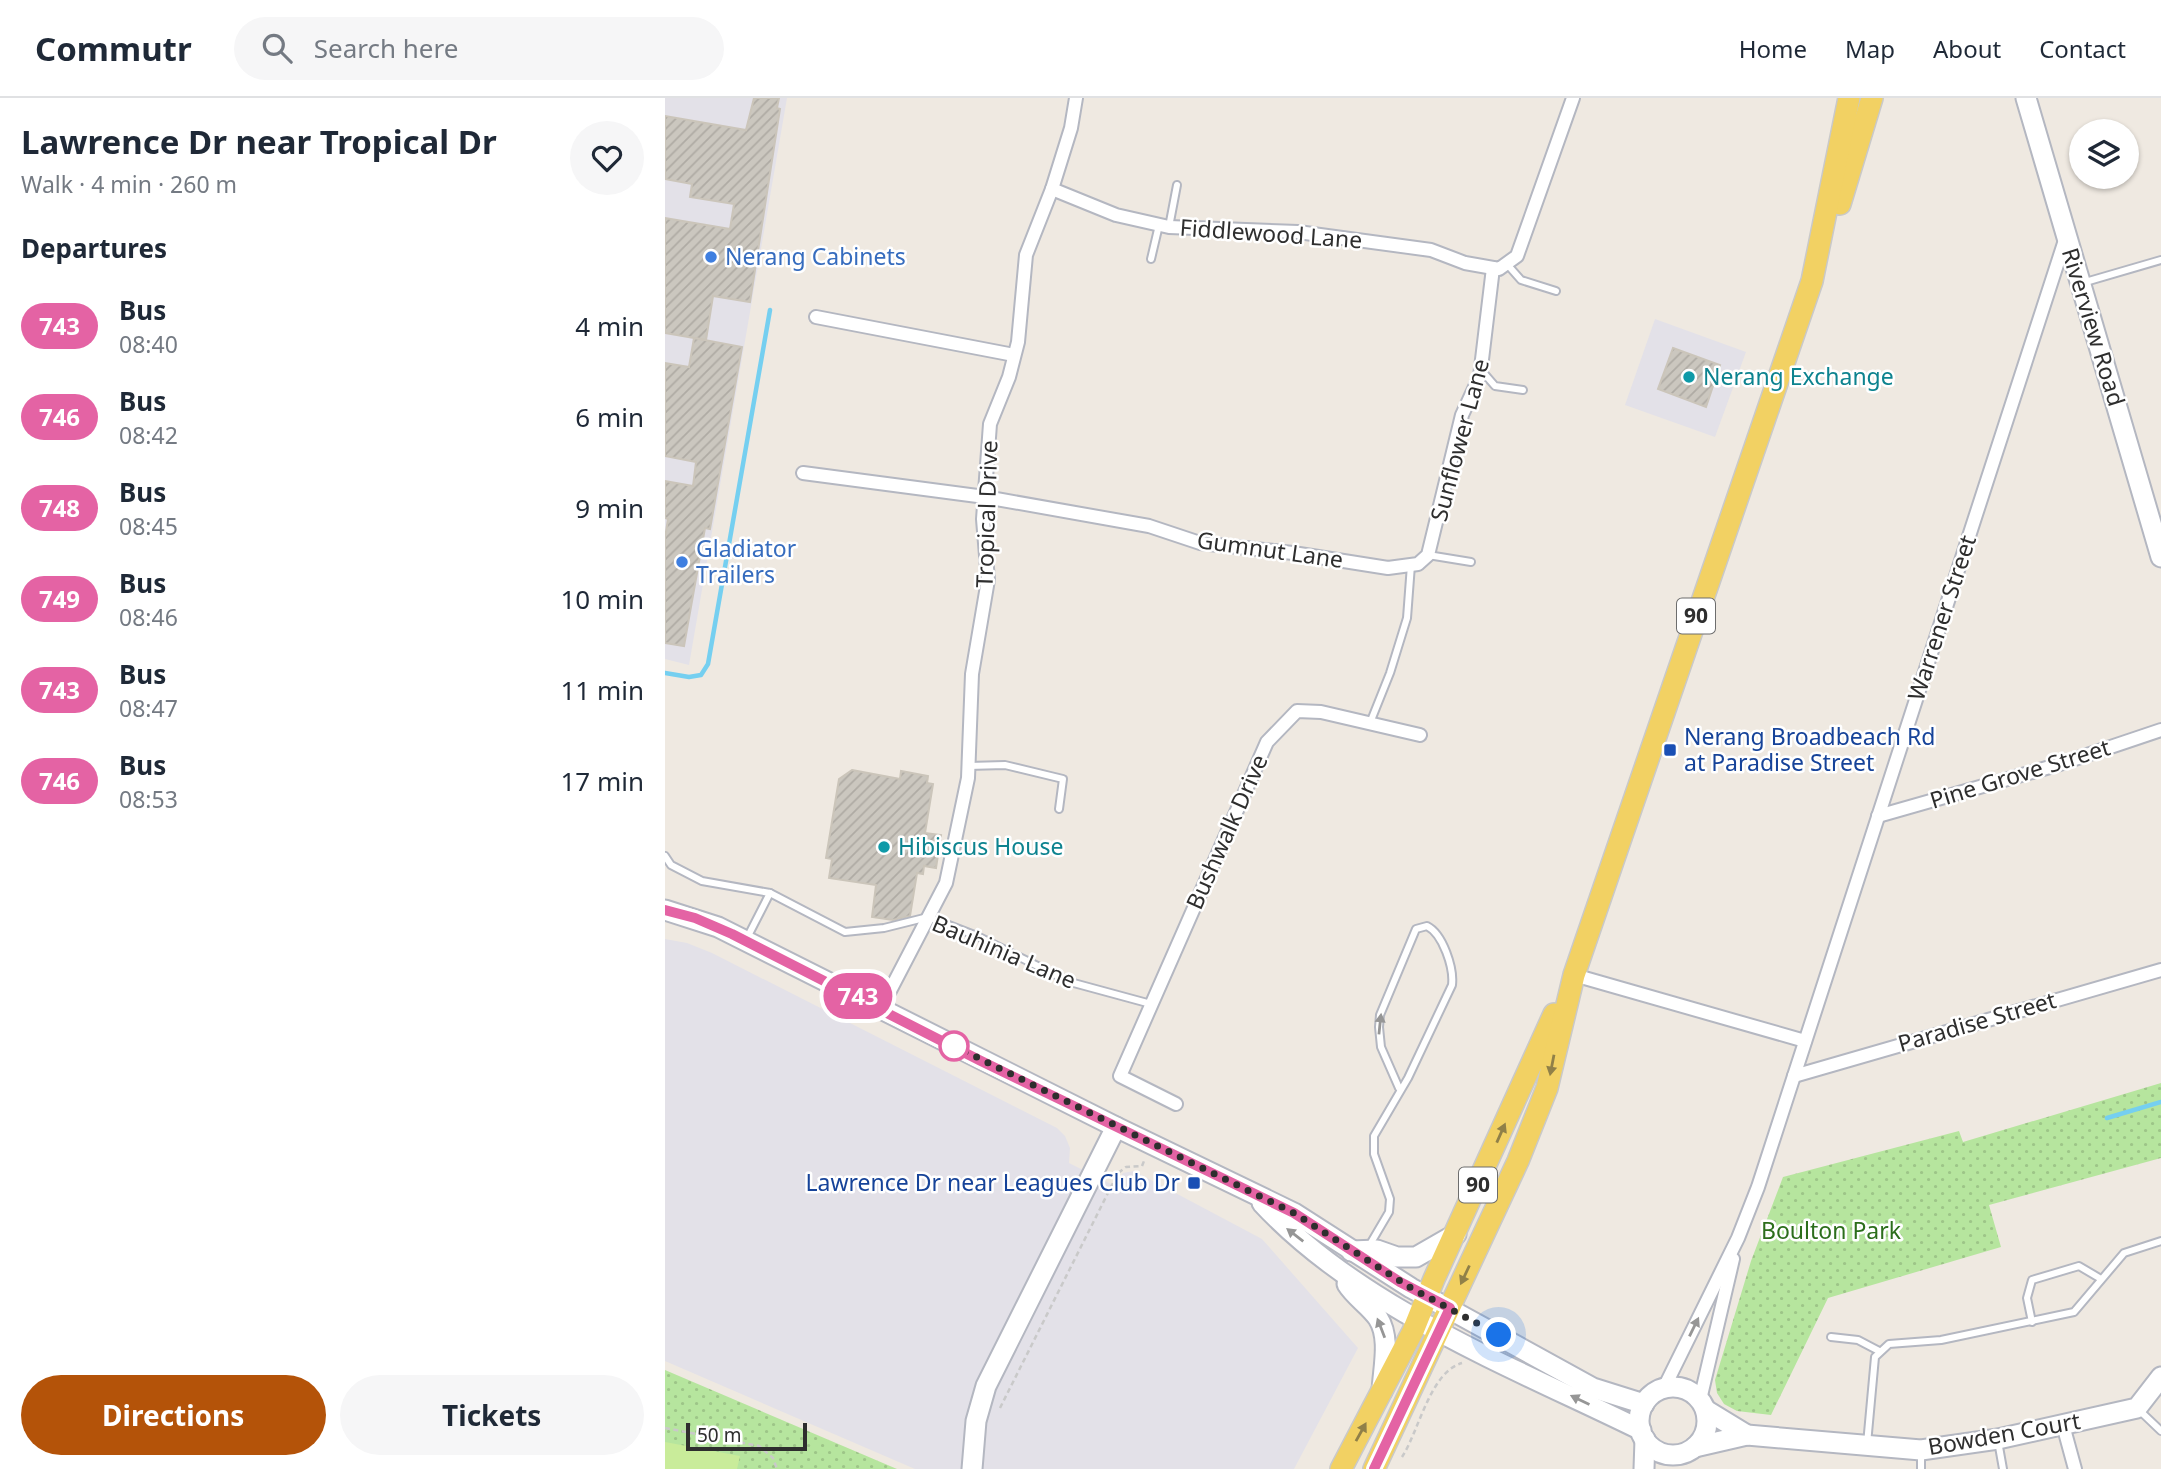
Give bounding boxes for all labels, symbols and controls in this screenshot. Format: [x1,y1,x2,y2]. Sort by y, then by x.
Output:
search box [234,17,724,80]
text: Commutr [35,26,192,71]
icon: search [258,29,296,67]
text: Search here [314,30,458,66]
text: Home [1739,32,1807,65]
text: Map [1845,32,1895,65]
text: About [1933,32,2001,65]
text: Contact [2039,32,2126,65]
text: Lawrence Dr near Tropical Dr [21,119,497,164]
map controls [2069,119,2139,189]
button: layers [2069,119,2139,189]
button: heart [570,121,644,195]
text: Walk · 4 min · 260 m [21,168,237,200]
street label: Fiddlewood Lane [1179,211,1363,255]
text: Departures [21,230,167,266]
place label: Nerang Cabinets [725,240,906,272]
street label: Riverview Road [2055,244,2133,410]
marker: Nerang Cabinets [703,249,719,265]
text: Bus [119,292,166,328]
text: 4 min [575,308,644,344]
text: 743 [39,309,80,342]
text: 08:40 [119,328,178,360]
street label: Sunflower Lane [1422,355,1496,525]
place label: Nerang Exchange [1703,360,1894,392]
marker: Nerang Exchange [1681,369,1697,385]
text: Bus [119,383,166,419]
text: 6 min [575,399,644,435]
text: 746 [39,400,80,433]
text: 08:42 [119,419,178,451]
street label: Tropical Drive [967,440,1005,588]
text: Bus [119,474,166,510]
text: 9 min [575,490,644,526]
text: 748 [39,491,80,524]
text: 08:45 [119,510,178,542]
street label: Gumnut Lane [1195,523,1345,575]
street label: Warrener Street [1899,531,1983,705]
place label: Gladiator Trailers [696,532,797,590]
marker: Gladiator Trailers [674,554,690,570]
text: Bus [119,565,166,601]
text: 10 min [560,581,644,617]
text: 749 [39,582,80,615]
road number: 90 [1677,598,1715,634]
text: 08:46 [119,601,178,633]
text: Bus [119,656,166,692]
text: 11 min [560,672,644,708]
text: 743 [39,673,80,706]
text: 08:47 [119,692,178,724]
place label: Nerang Broadbeach Rd at Paradise Street [1684,720,1935,778]
street label: Pine Grove Street [1926,730,2114,816]
marker: Nerang Broadbeach Rd at Paradise Street [1662,742,1678,758]
text: Bus [119,747,166,783]
street label: Bushwalk Drive [1178,749,1275,914]
text: 17 min [560,763,644,799]
text: 746 [39,764,80,797]
text: 08:53 [119,783,178,815]
place label: Hibiscus House [898,830,1064,862]
marker: Hibiscus House [876,839,892,855]
street label: Bauhinia Lane [928,906,1081,996]
line badge: 743 [818,973,898,1019]
text: 743 [837,979,879,1012]
street label: Paradise Street [1894,983,2059,1059]
one-way arrow [1374,1013,1385,1035]
unlabelled marker [939,1031,969,1061]
one-way arrow [1546,1054,1557,1076]
one-way arrow [1496,1122,1507,1143]
place label: Lawrence Dr near Leagues Club Dr [806,1166,1180,1198]
road number: 90 [1459,1168,1497,1202]
marker: Lawrence Dr near Leagues Club Dr [1186,1175,1202,1191]
park label: Boulton Park [1761,1214,1902,1246]
one-way arrow [1286,1228,1304,1243]
one-way arrow [1459,1264,1470,1285]
one-way arrow [1375,1317,1386,1338]
your location [1481,1317,1516,1352]
one-way arrow [1688,1317,1700,1337]
button: Directions [21,1375,326,1455]
button: Tickets [340,1375,644,1455]
one-way arrow [1570,1394,1590,1405]
street label: Bowden Court [1925,1404,2083,1462]
scale bar [686,1420,807,1452]
text: 50 m [697,1422,741,1448]
one-way arrow [1355,1422,1367,1442]

